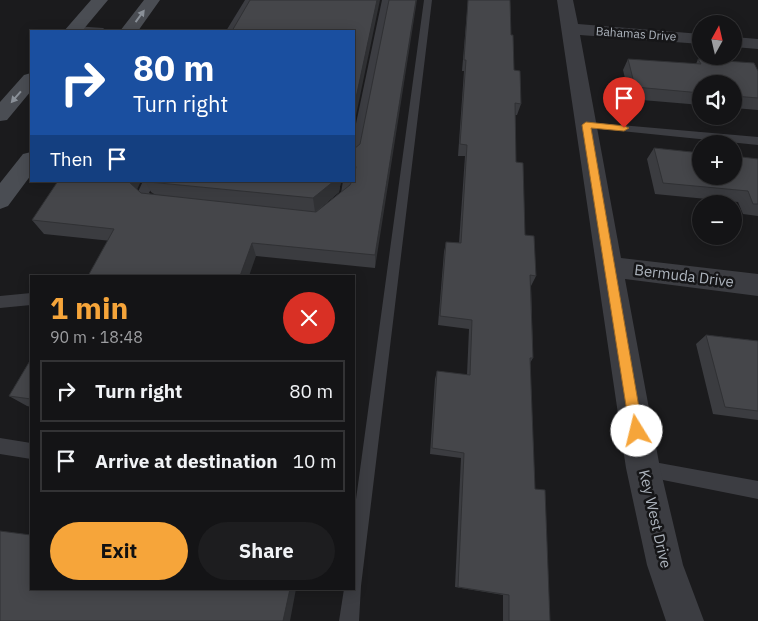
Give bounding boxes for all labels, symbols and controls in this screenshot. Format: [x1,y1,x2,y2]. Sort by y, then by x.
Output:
one-way arrow [135,10,146,23]
north arrow [692,15,742,65]
map controls [692,15,742,245]
street label: Bahamas Drive [595,23,677,44]
text: 80 m [133,45,215,91]
icon: right [50,50,115,115]
button: sound [692,75,742,125]
pin [603,77,645,128]
icon: arrive [610,84,638,112]
text: Turn right [133,89,228,118]
one-way arrow [10,90,21,103]
button: + [692,135,742,185]
icon: arrive [103,145,131,173]
text: Then [50,147,93,171]
button: − [692,195,742,245]
street label: Bermuda Drive [633,260,735,291]
text: 1 min [50,288,128,327]
button: close [283,292,335,344]
text: 90 m · 18:48 [50,327,143,347]
icon: right [52,377,80,405]
text: Turn right [95,379,182,403]
text: 80 m [289,379,333,403]
position arrow [610,404,662,456]
icon: arrive [52,447,80,475]
text: Arrive at destination [95,449,278,473]
text: 10 m [293,449,337,473]
street label: Key West Drive [635,468,676,570]
button: Exit [50,522,188,580]
button: Share [198,522,335,580]

